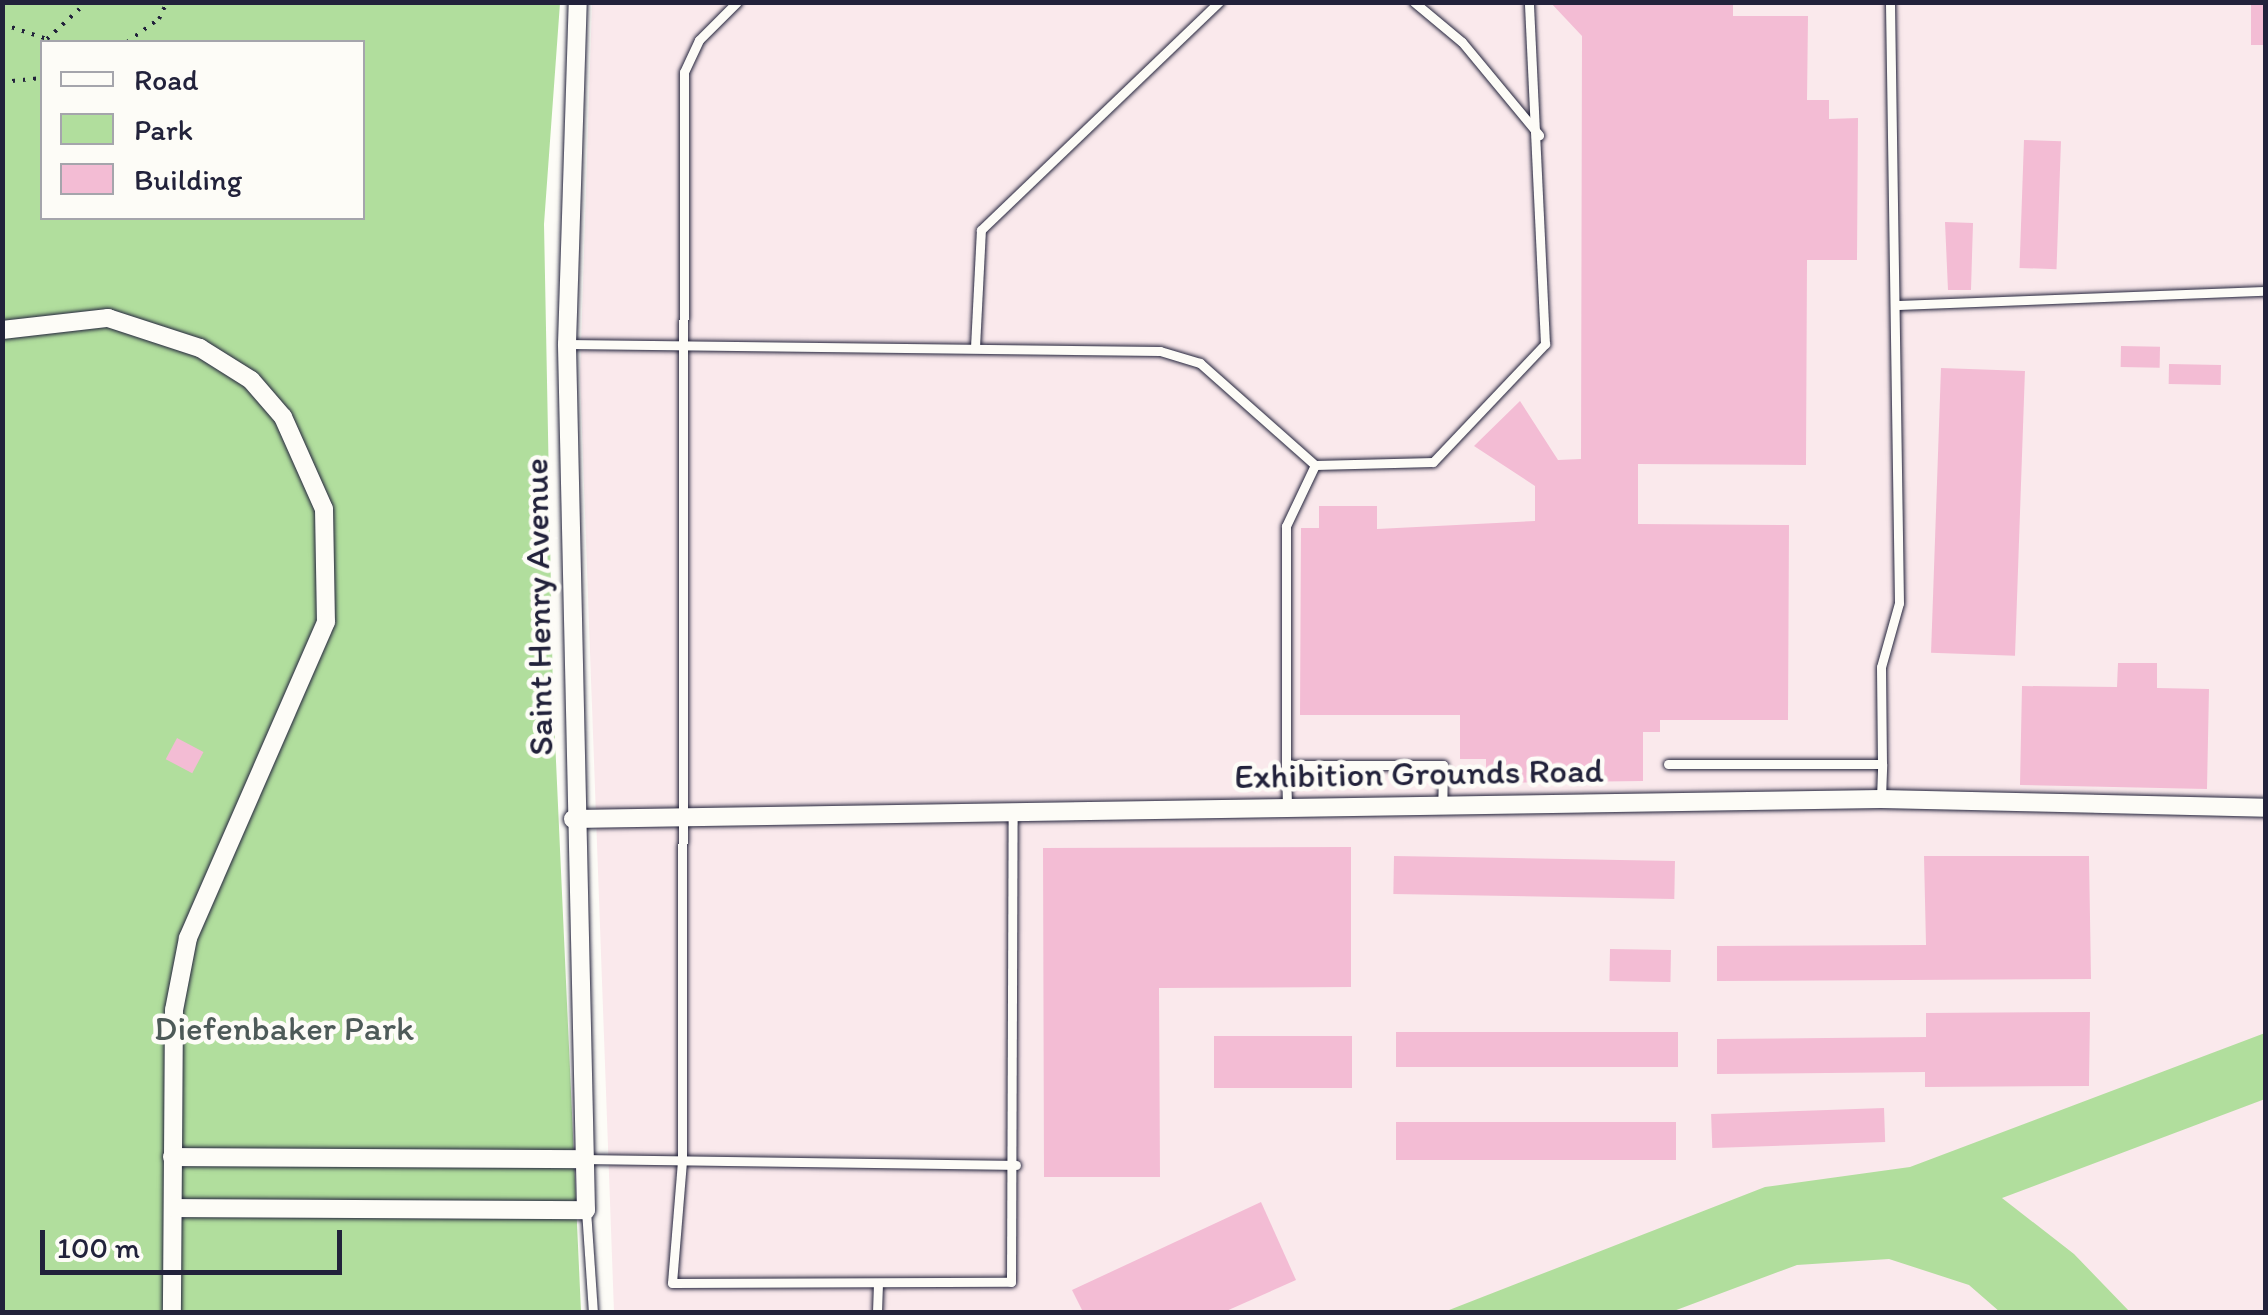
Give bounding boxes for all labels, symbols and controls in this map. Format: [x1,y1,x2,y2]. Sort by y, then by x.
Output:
legend [40,40,365,220]
text: Road [134,61,199,98]
text: Park [134,111,193,148]
text: Building [134,161,242,198]
street label: Saint Henry Avenue [514,459,562,755]
street label: Exhibition Grounds Road [1234,749,1604,797]
park label: Diefenbaker Park [155,1007,413,1049]
scale bar [45,1210,348,1272]
text: 100 m [57,1229,140,1266]

